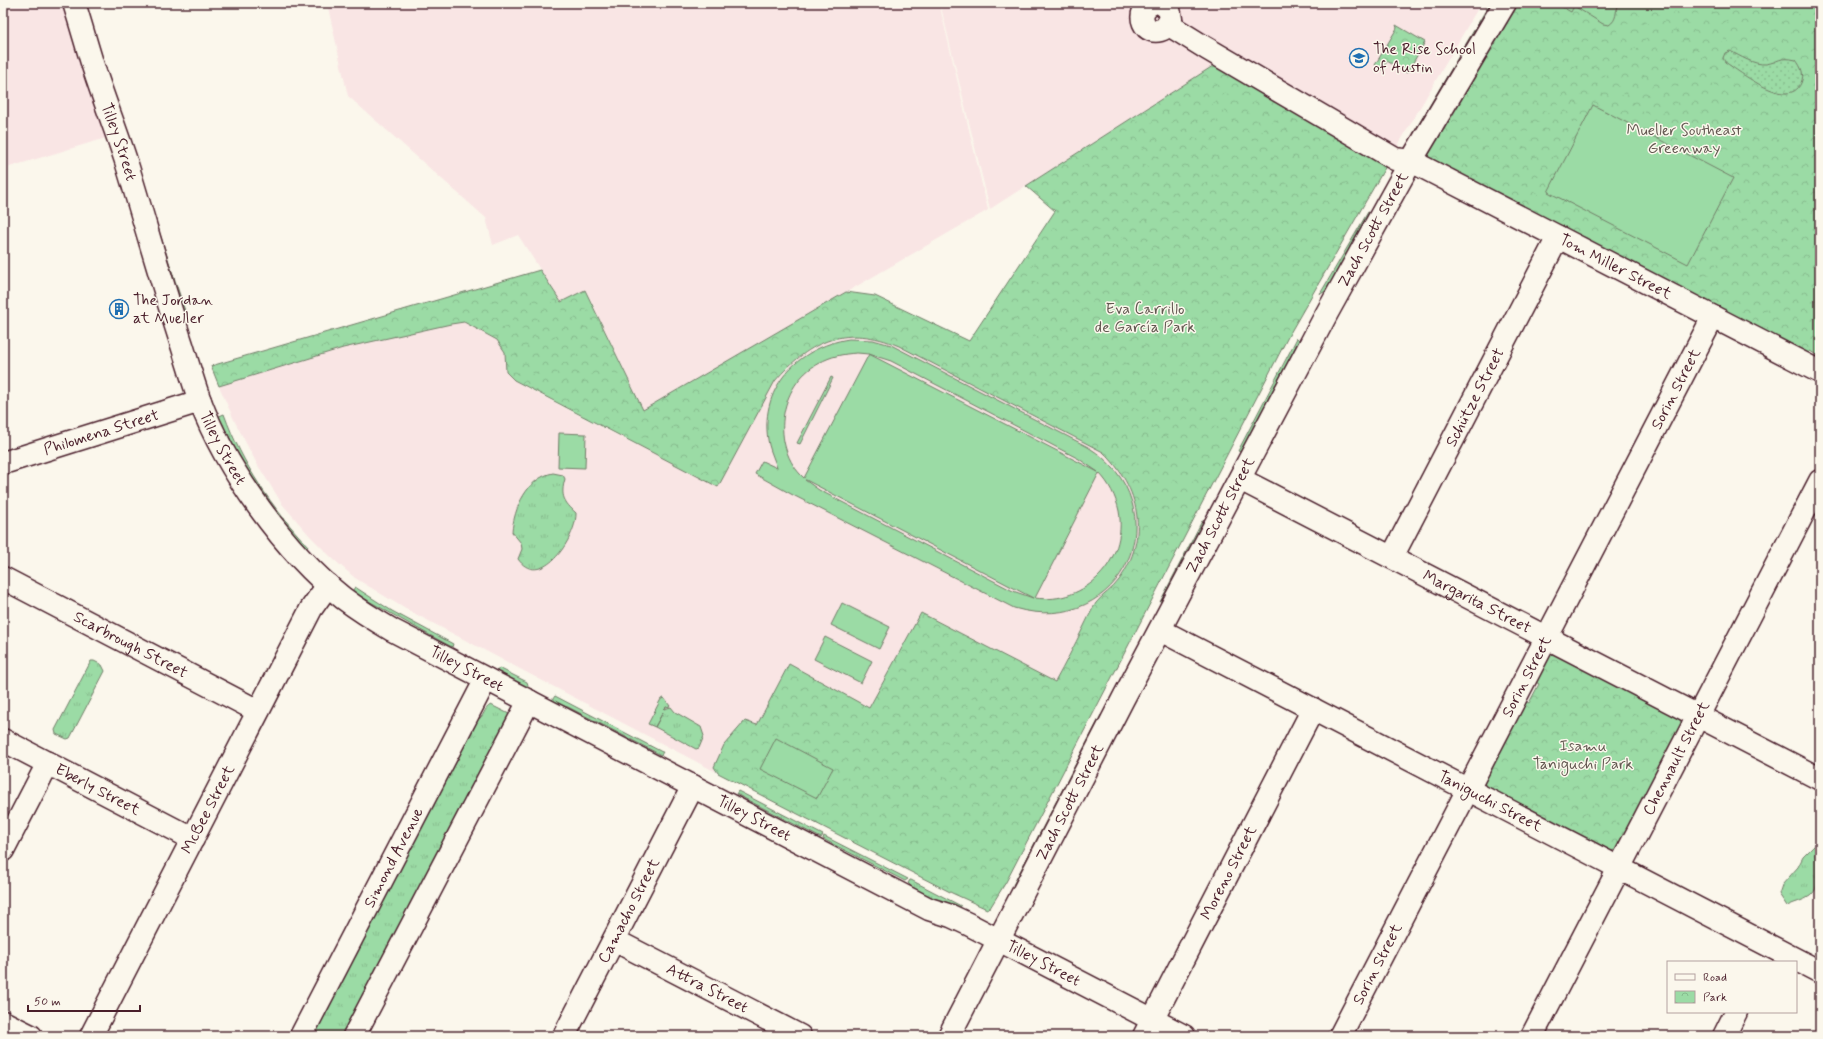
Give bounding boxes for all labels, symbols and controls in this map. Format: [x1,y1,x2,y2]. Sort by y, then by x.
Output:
place label: The Rise School of Austin [1373,39,1476,78]
school or university icon: The Rise School of Austin [1348,47,1370,69]
street label: Tilley Street [96,100,142,183]
park label: Mueller Southeast Greenway [1627,120,1741,159]
street label: Zach Scott Street [1333,168,1414,291]
street label: Tom Miller Street [1556,229,1676,305]
place label: The Jordan at Mueller [133,290,214,329]
building icon: The Jordan at Mueller [108,298,130,320]
park label: Eva Carrillo de García Park [1095,299,1195,338]
street label: Schütze Street [1441,344,1509,450]
street label: Sorin Street [1646,344,1706,433]
street label: Philomena Street [41,404,162,460]
street label: Tilley Street [195,408,251,489]
street label: Zach Scott Street [1181,453,1260,577]
street label: Margarita Street [1419,565,1535,639]
street label: Scarbrough Street [70,606,192,683]
street label: Sorin Street [1497,632,1557,721]
street label: Tilley Street [426,641,507,697]
street label: Chennault Street [1638,697,1715,819]
park label: Isamu Taniguchi Park [1533,736,1633,776]
street label: Zach Scott Street [1031,740,1109,864]
street label: Eberly Street [52,759,145,821]
street label: McBee Street [176,761,240,857]
street label: Taniguchi Street [1435,765,1546,837]
street label: Tilley Street [713,790,795,846]
street label: Simond Avenue [359,803,428,911]
street label: Moreno Street [1195,821,1262,923]
street label: Camacho Street [593,854,665,967]
street label: Sorin Street [1348,919,1407,1008]
street label: Tilley Street [1003,935,1084,991]
street label: Attra Street [663,958,752,1018]
legend [1667,961,1797,1013]
text: Road [1703,970,1727,986]
scale bar [28,987,140,1013]
text: Park [1703,990,1727,1006]
text: 50 m [34,994,61,1010]

